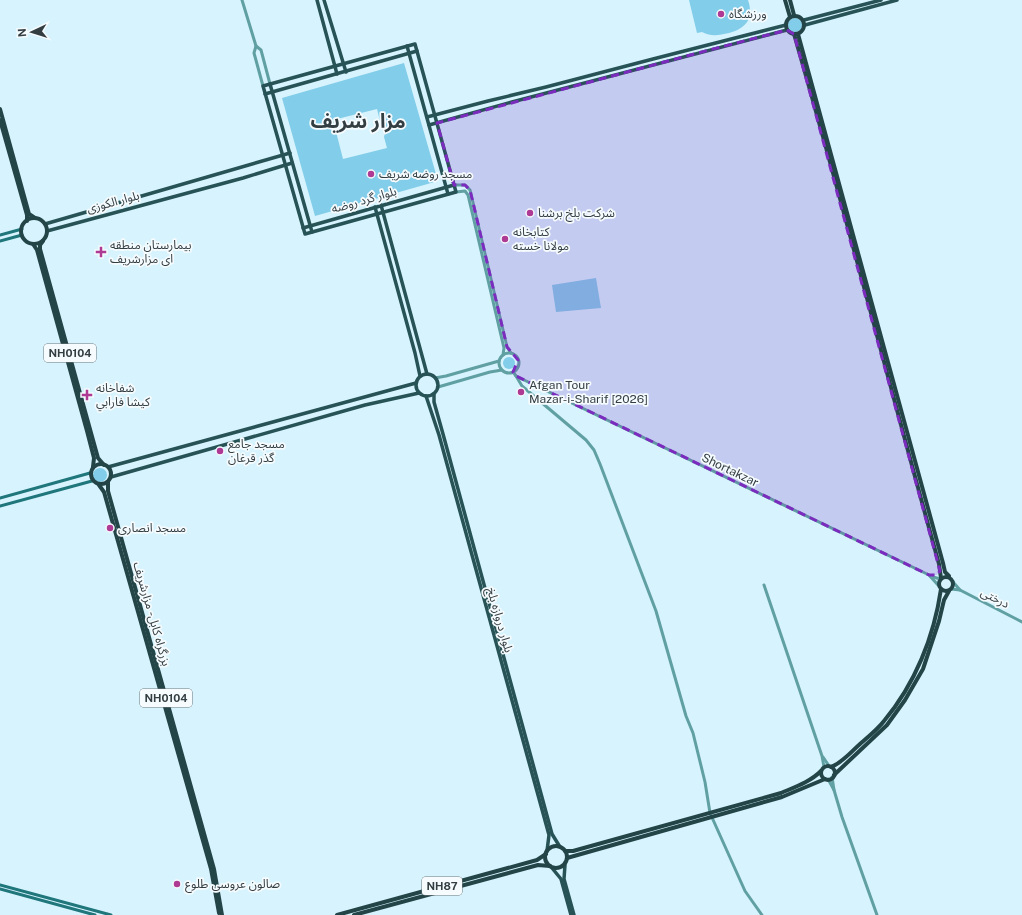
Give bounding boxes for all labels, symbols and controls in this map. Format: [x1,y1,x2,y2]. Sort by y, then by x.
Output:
place label: ورزشگاه [729,7,767,21]
marker: ورزشگاه [716,9,726,19]
north arrow [12,12,52,52]
text: N [16,28,28,37]
district label: مزار شريف [310,109,406,133]
place label: مسجد روضه شریف [379,167,472,181]
marker: مسجد روضه شریف [366,169,376,179]
street label: بلوار گرد روضه [330,184,398,216]
street label: بلوار الکوزی [85,188,141,216]
place label: شرکت بلخ برشنا [538,206,615,222]
marker: شرکت بلخ برشنا [525,208,535,218]
place label: کتابخانه مولانا خسته [513,225,569,253]
marker: کتابخانه مولانا خسته [500,234,510,244]
place label: بیمارستان منطقه ای مزارشریف [110,238,191,266]
marker: بیمارستان منطقه ای مزارشریف [95,246,107,258]
road number: NH0104 [44,344,96,362]
place label: Afgan Tour Mazar-i-Sharif [2026] [529,378,648,406]
place label: شفاخانه كيشا فارابي [96,381,151,412]
marker: Afgan Tour Mazar-i-Sharif [2026] [516,387,526,397]
marker: شفاخانه كيشا فارابي [81,389,93,401]
place label: مسجد جامع گذر قرغان [228,437,285,465]
marker: مسجد جامع گذر قرغان [215,446,225,456]
street label: Shortakzar [699,450,761,490]
place label: مسجد انصاری [118,521,186,535]
marker: مسجد انصاری [105,523,115,533]
street label: بزرگراه کابل - مزارشریف [130,560,174,668]
street label: درختی [978,585,1012,611]
street label: بلوار دروازه بلخ [482,586,516,655]
road number: NH0104 [140,689,192,707]
place label: صالون عروسی طلوع [185,877,280,893]
road number: NH87 [422,877,462,895]
marker: صالون عروسی طلوع [172,879,182,889]

